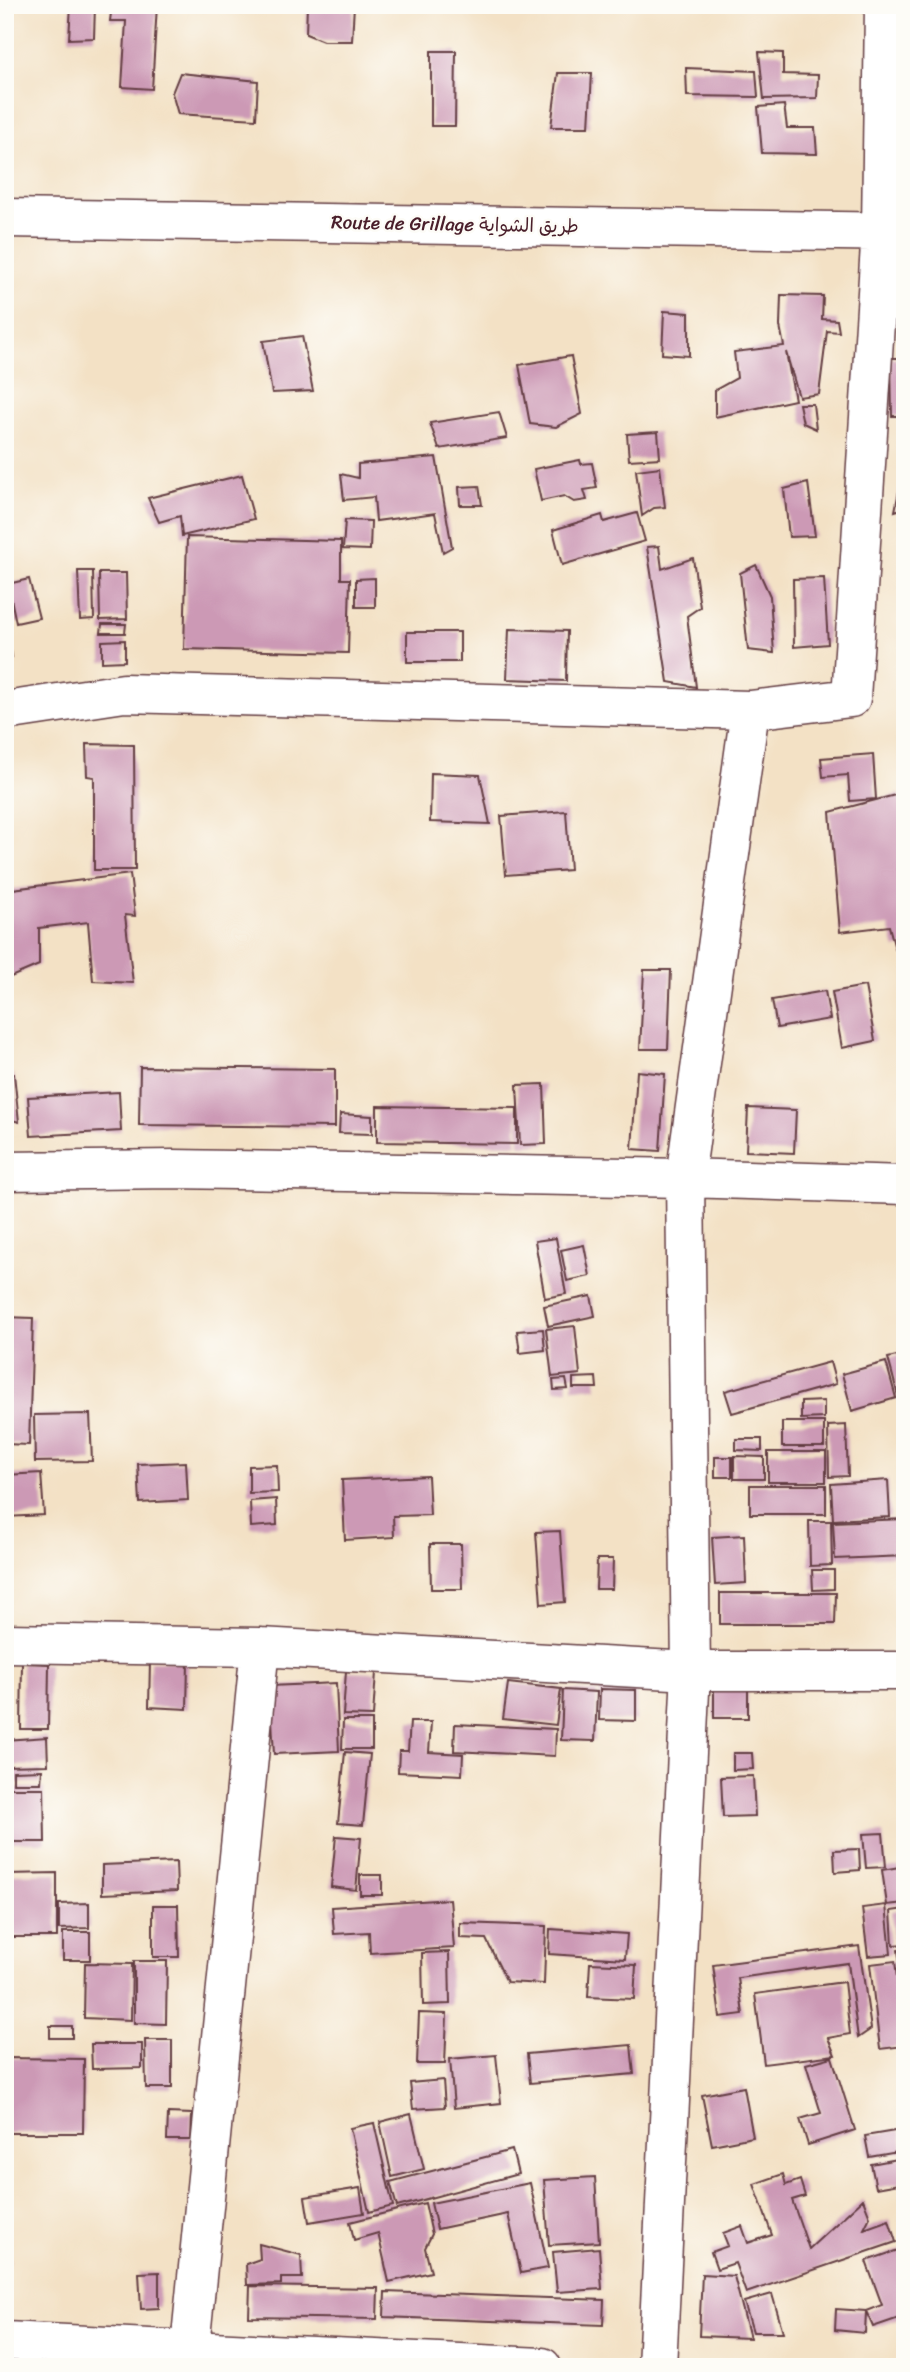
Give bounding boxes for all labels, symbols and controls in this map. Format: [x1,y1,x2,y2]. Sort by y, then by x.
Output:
street label: Route de Grillage طريق الشواية [331,205,579,243]

